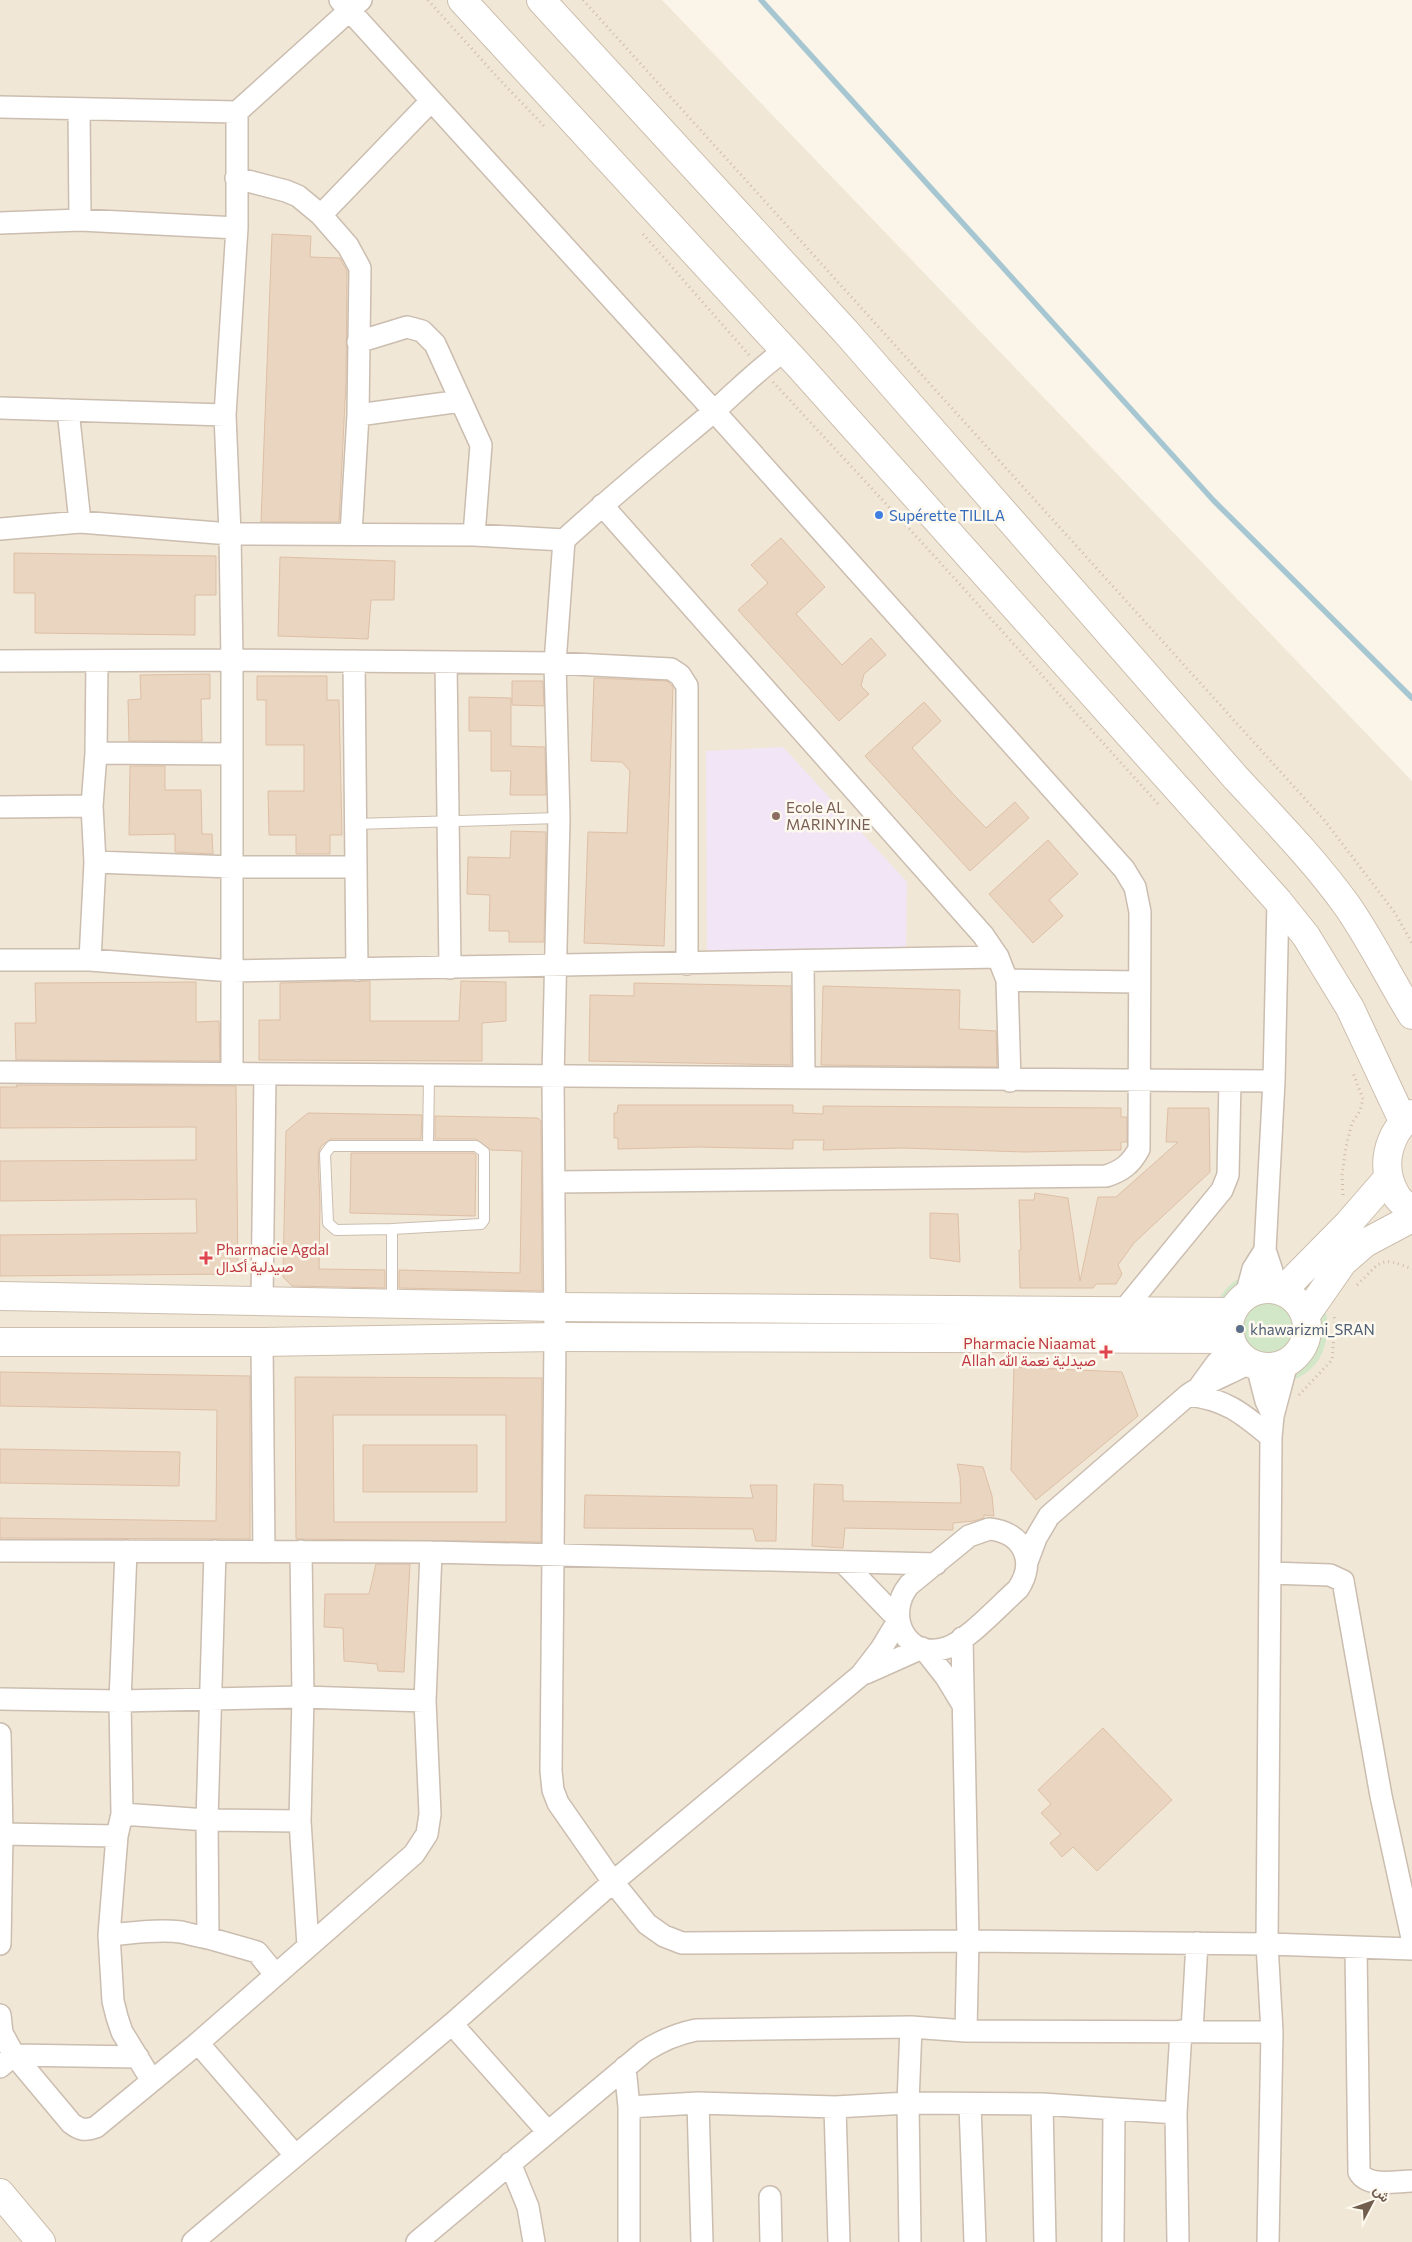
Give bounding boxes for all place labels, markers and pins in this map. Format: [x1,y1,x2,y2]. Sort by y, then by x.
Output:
place label: Supérette TILILA [889,506,1005,524]
marker: Supérette TILILA [873,509,885,521]
place label: Ecole AL MARINYINE [786,798,871,833]
marker: Ecole AL MARINYINE [770,810,782,822]
place label: Pharmacie Agdal صيدلية أكدال [216,1240,329,1276]
marker: Pharmacie Agdal صيدلية أكدال [200,1252,212,1264]
place label: khawarizmi_SRAN [1250,1320,1375,1338]
marker: khawarizmi_SRAN [1234,1323,1246,1335]
place label: Pharmacie Niaamat Allah صيدلية نعمة الله [961,1334,1096,1370]
marker: Pharmacie Niaamat Allah صيدلية نعمة الله [1100,1346,1112,1358]

